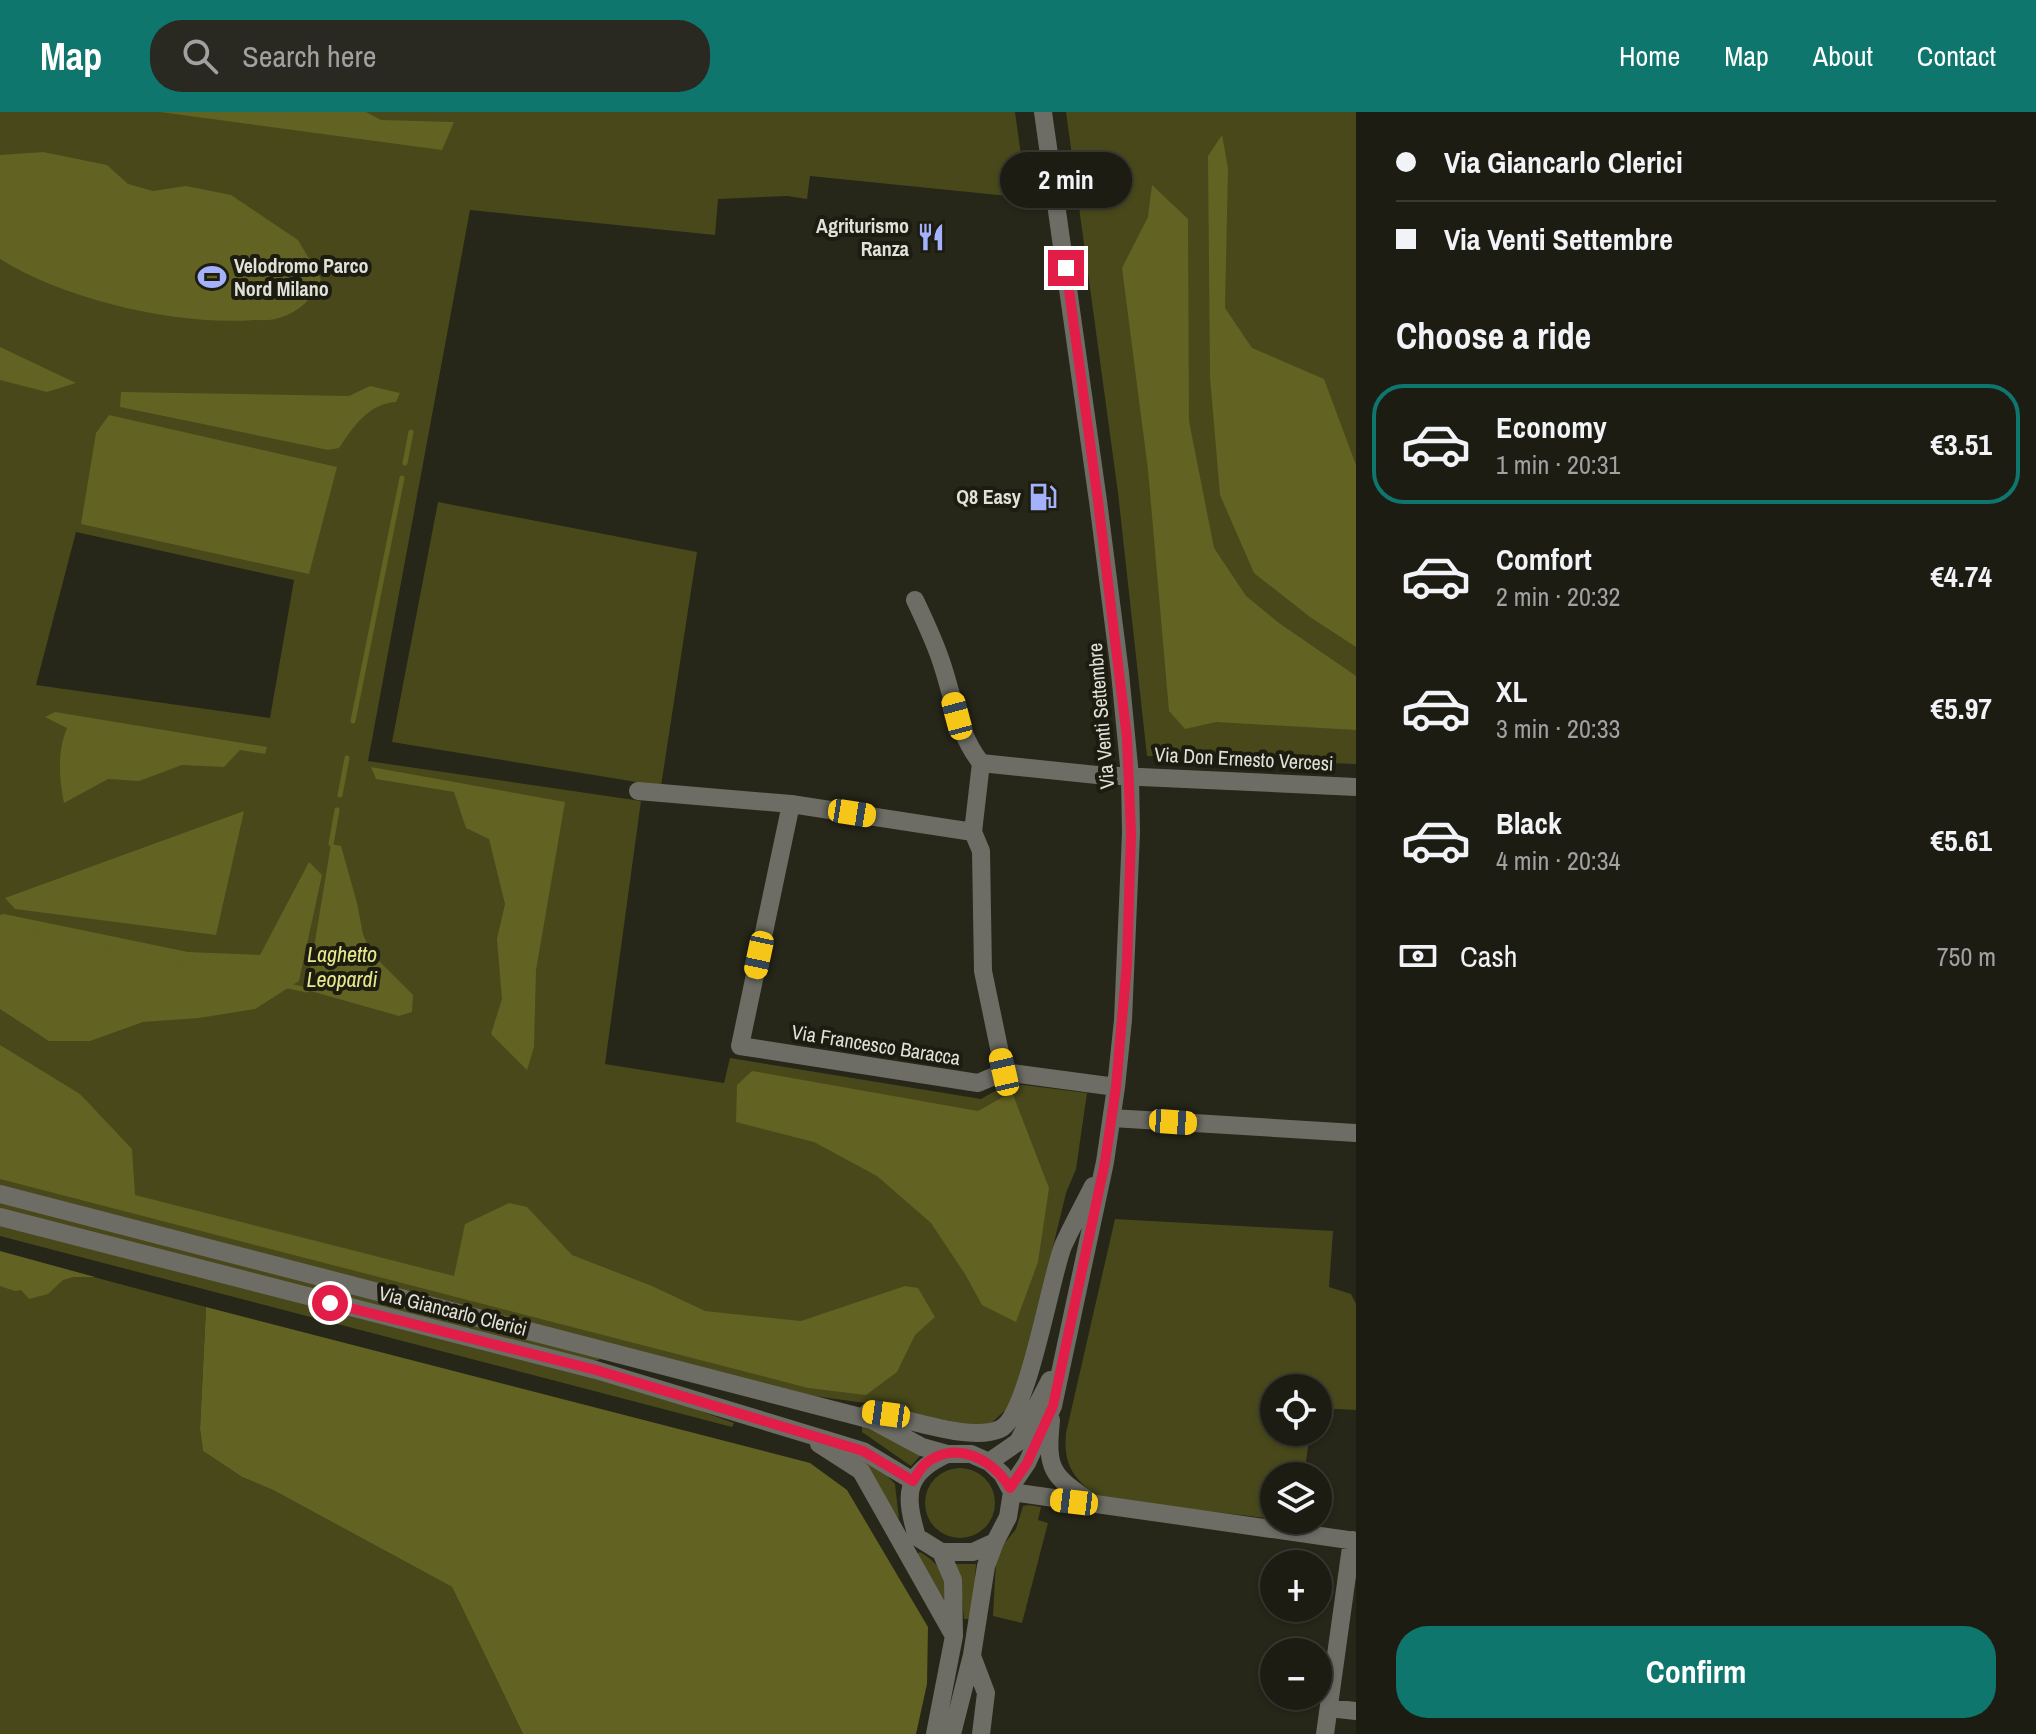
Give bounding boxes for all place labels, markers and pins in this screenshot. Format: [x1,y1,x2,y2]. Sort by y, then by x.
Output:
place label: Agriturismo Ranza [816,212,909,262]
restaurant icon: Agriturismo Ranza [916,222,946,252]
place label: Velodromo Parco Nord Milano [234,252,369,302]
sports icon: Velodromo Parco Nord Milano [197,262,227,292]
fuel station icon: Q8 Easy [1028,482,1058,512]
place label: Q8 Easy [956,483,1022,510]

